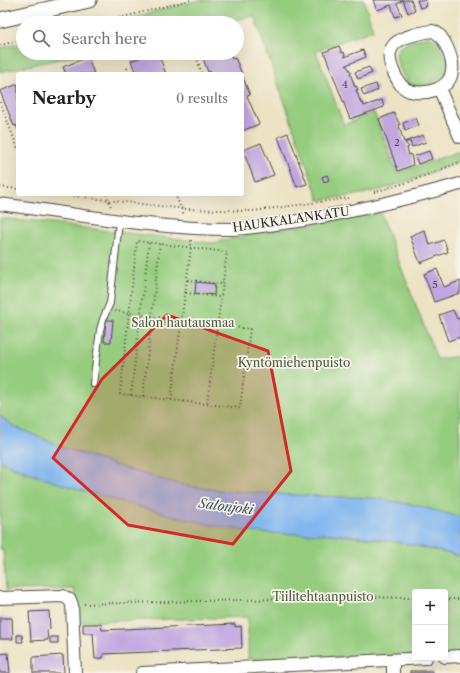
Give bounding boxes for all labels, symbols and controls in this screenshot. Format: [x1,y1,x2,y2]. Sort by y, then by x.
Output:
search box [16,16,244,60]
icon: search [30,27,52,49]
text: Search here [62,29,147,48]
house number: 4 [342,78,348,91]
text: Nearby [32,88,96,108]
text: 0 results [176,90,228,106]
house number: 2 [394,136,400,149]
street label: HAUKKALANKATU [232,203,350,235]
house number: 5 [432,278,438,291]
park label: Salon hautausmaa [131,315,235,330]
park label: Kyntömiehenpuisto [238,355,350,370]
water label: Salonjoki [197,495,255,517]
park label: Tiilitehtaanpuisto [272,589,374,604]
map controls [412,589,448,661]
button: + [412,589,448,625]
button: − [412,625,448,661]

